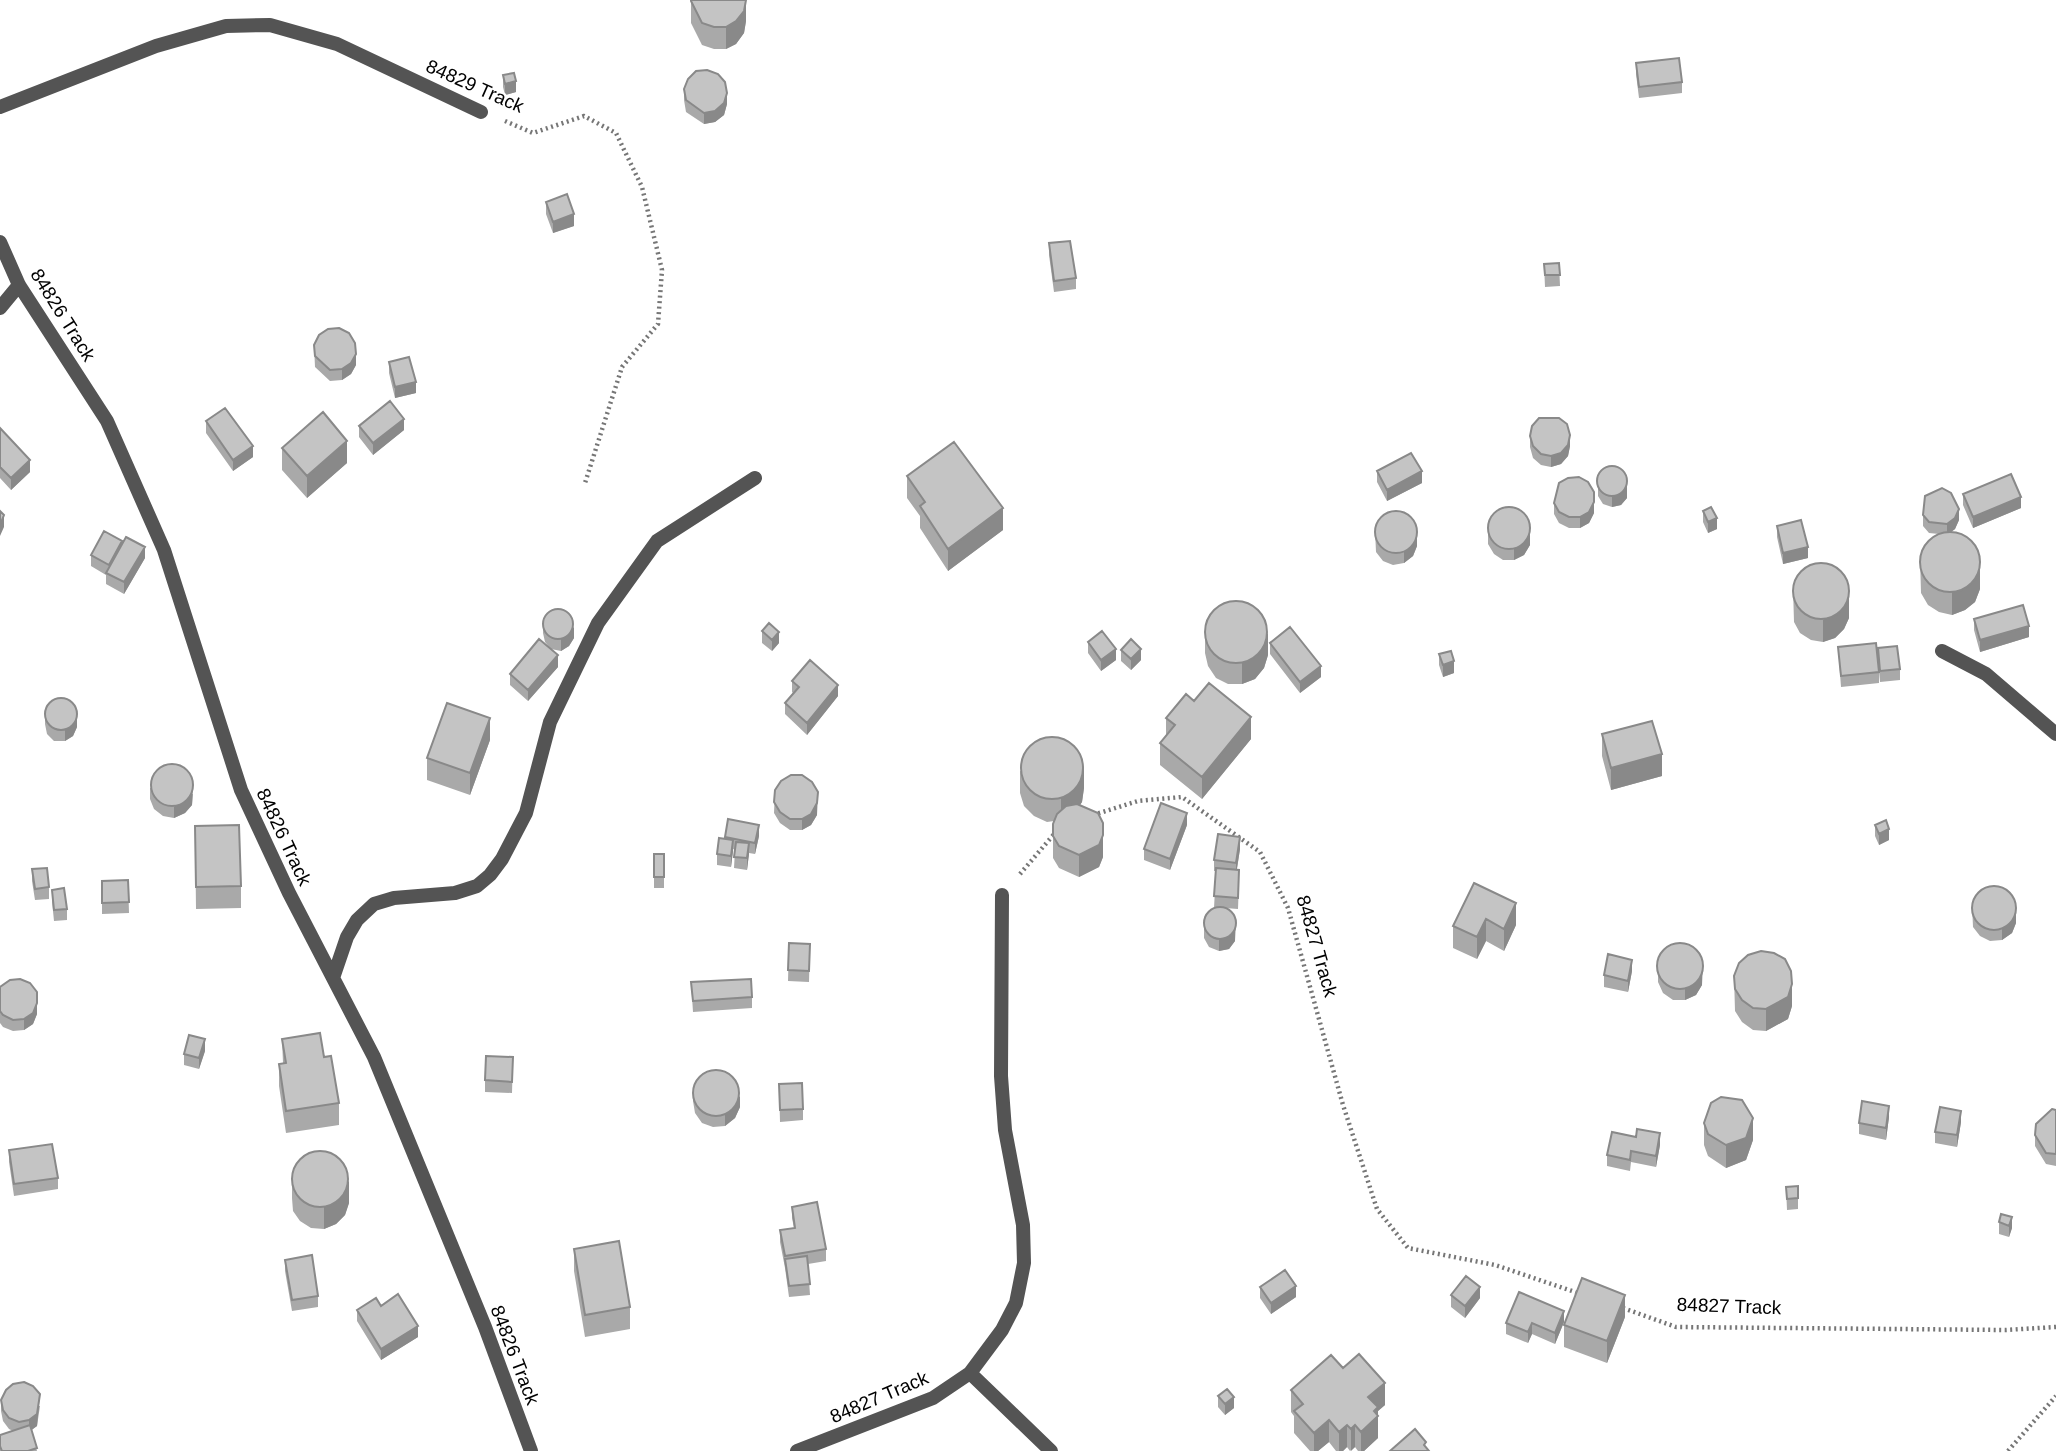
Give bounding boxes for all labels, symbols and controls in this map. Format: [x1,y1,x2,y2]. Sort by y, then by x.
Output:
street label: 84829 Track [423,55,527,117]
street label: 84826 Track [26,265,100,365]
street label: 84826 Track [252,785,316,889]
street label: 84827 Track [1292,893,1342,1000]
street label: 84827 Track [1676,1294,1782,1318]
street label: 84826 Track [486,1302,544,1408]
street label: 84827 Track [827,1367,932,1427]

